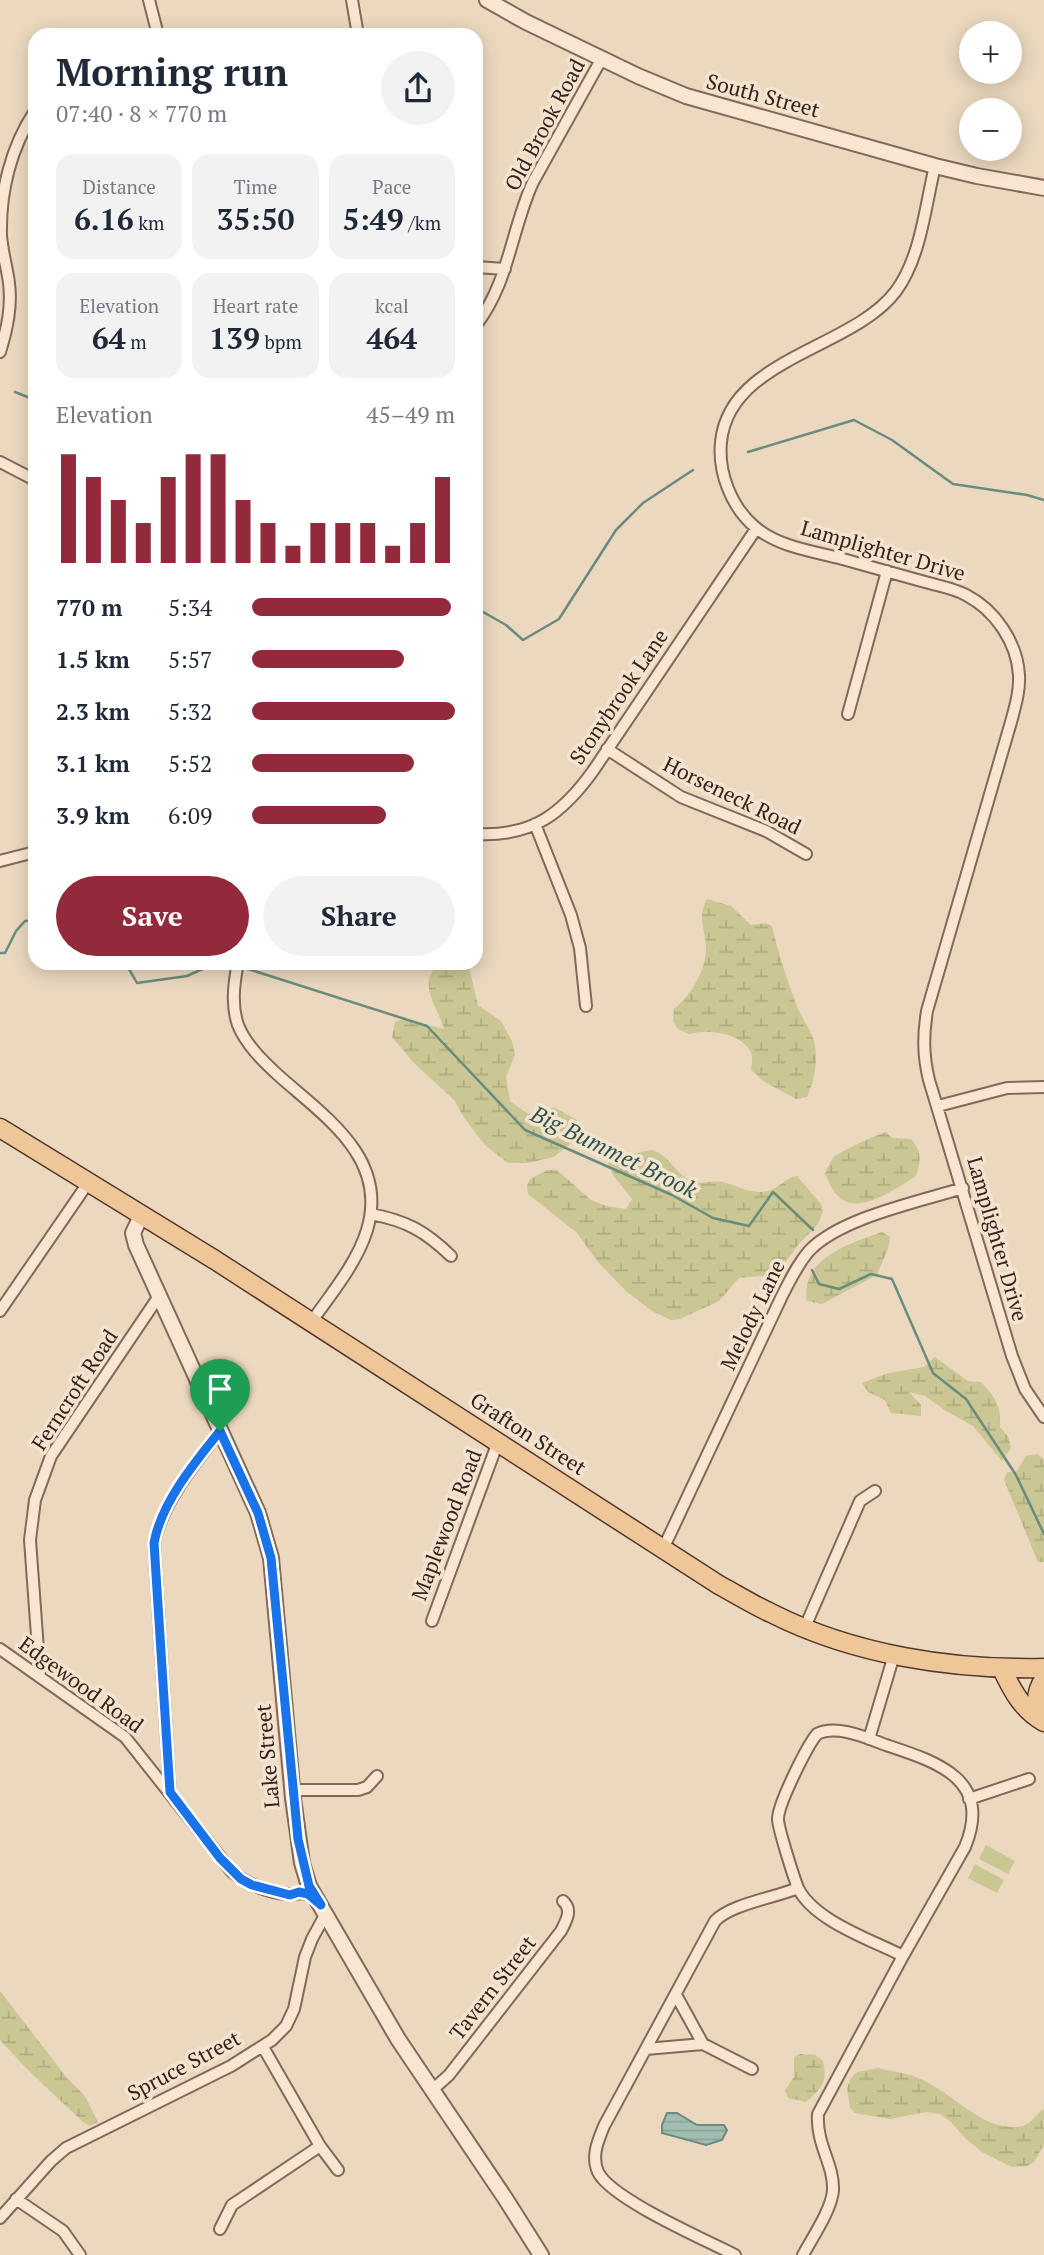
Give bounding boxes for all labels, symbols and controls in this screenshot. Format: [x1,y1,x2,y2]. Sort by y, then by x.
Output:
map controls [959,21,1022,161]
button: + [959,21,1022,84]
text: Morning run [56,47,288,97]
button: share [381,51,455,125]
street label: Old Brook Road [498,53,591,195]
street label: South Street [704,66,823,124]
text: 07:40 · 8 × 770 m [56,98,227,129]
button: − [959,98,1022,161]
text: Distance [82,174,156,199]
text: Time [234,174,277,199]
text: Pace [372,174,411,199]
text: 6.16 [74,199,134,239]
text: 35:50 [216,199,295,239]
text: 5:49 [343,199,404,239]
text: km [134,210,164,235]
text: /km [404,210,441,235]
text: Elevation [79,293,159,318]
text: Heart rate [213,293,298,318]
text: kcal [375,293,409,318]
text: 64 [92,318,126,358]
text: 139 [209,318,260,358]
text: 464 [366,318,417,358]
text: m [126,329,147,354]
text: bpm [260,329,302,354]
text: Elevation [56,399,153,430]
text: 45–49 m [366,399,455,430]
street label: Lamplighter Drive [798,513,969,587]
text: 770 m [56,592,122,623]
text: 5:34 [168,592,212,623]
street label: Stonybrook Lane [563,623,674,770]
text: 1.5 km [56,644,130,675]
text: 5:57 [168,644,212,675]
text: 2.3 km [56,696,130,727]
text: 5:32 [168,696,212,727]
text: 3.1 km [56,748,130,779]
text: 5:52 [168,748,212,779]
street label: Horseneck Road [659,750,806,841]
text: 3.9 km [56,800,130,831]
text: 6:09 [168,800,212,831]
button: Save [56,876,249,956]
button: Share [263,876,455,956]
water label: Big Bummet Brook [525,1097,703,1206]
street label: Lamplighter Drive [961,1153,1035,1324]
street label: Melody Lane [713,1255,791,1374]
street label: Ferncroft Road [25,1323,124,1455]
pin [190,1359,250,1431]
icon: arrive [201,1370,239,1408]
street label: Grafton Street [465,1385,592,1481]
street label: Maplewood Road [404,1445,488,1604]
street label: Edgewood Road [14,1630,150,1739]
street label: Lake Street [248,1703,286,1809]
street label: Tavern Street [443,1929,542,2045]
street label: Spruce Street [122,2023,245,2107]

